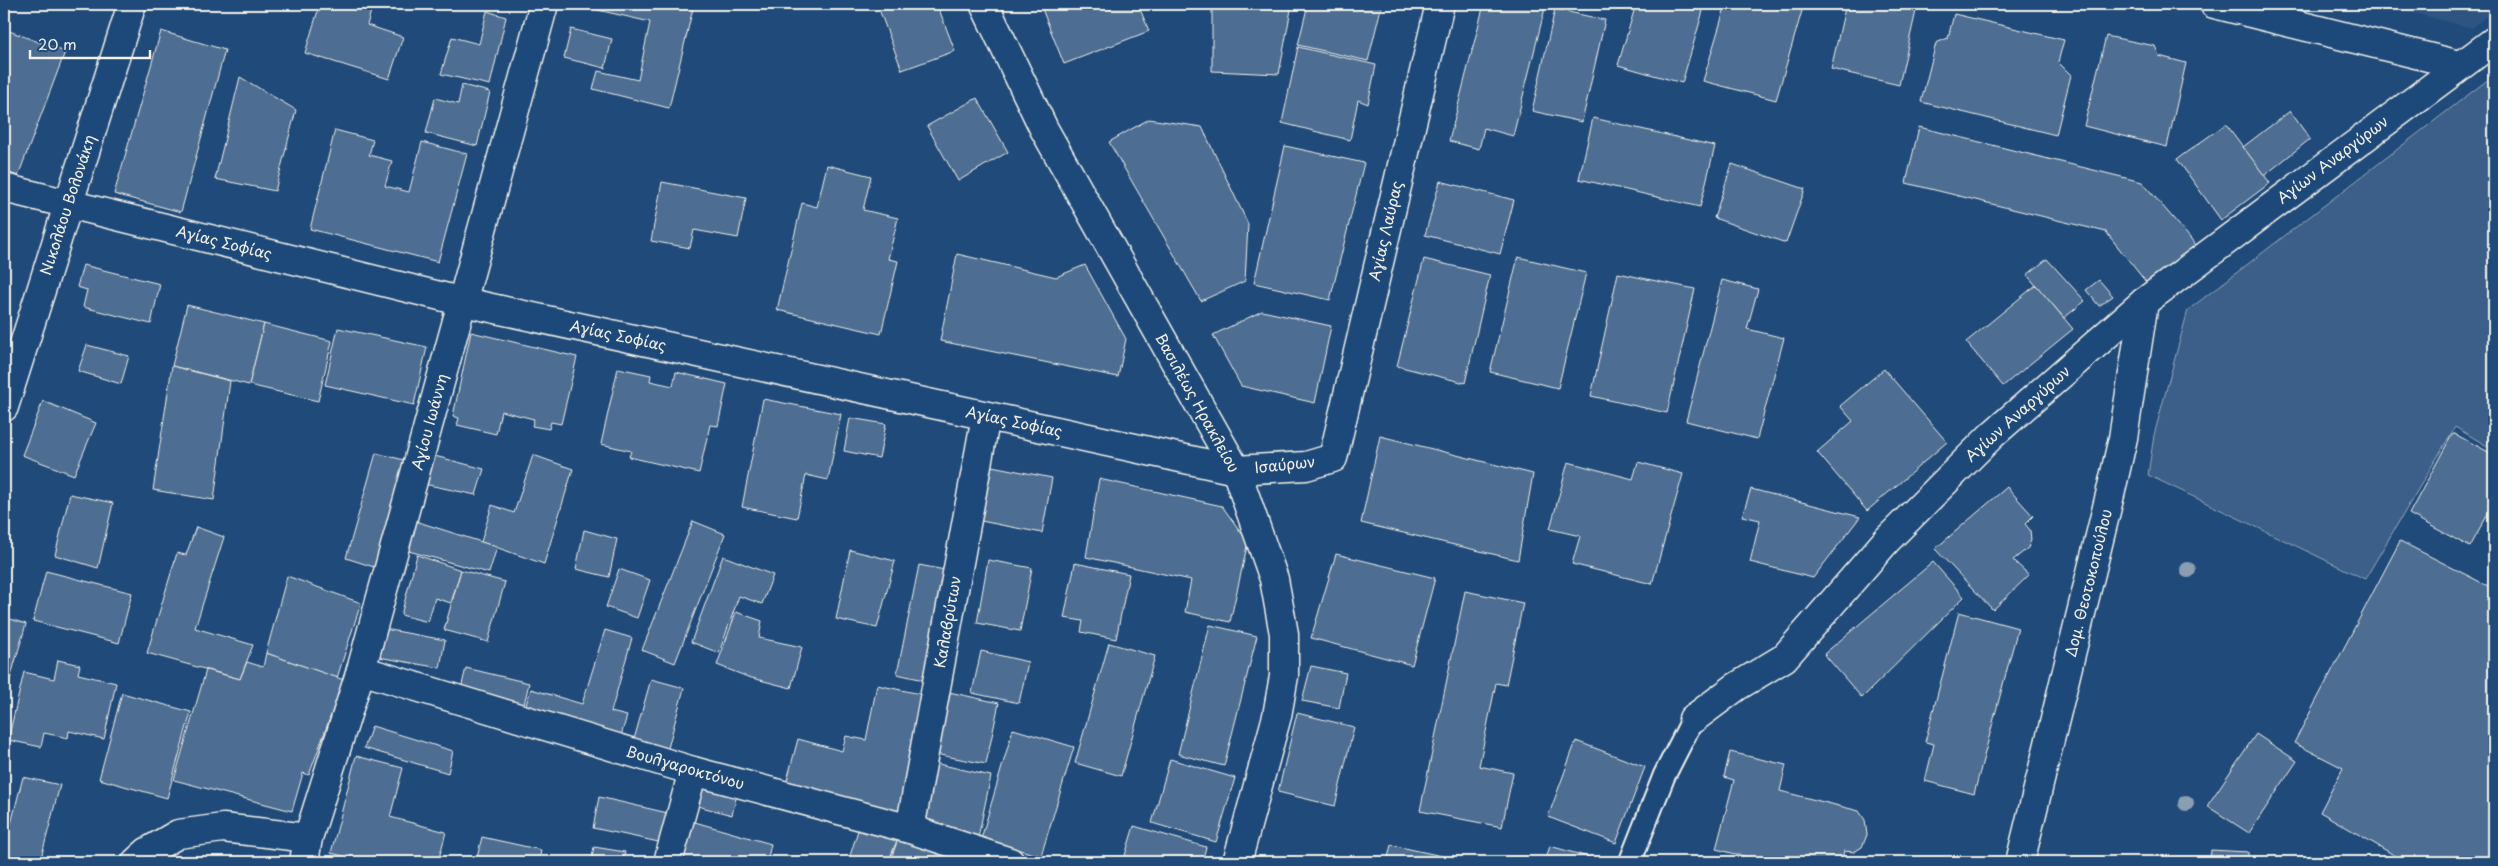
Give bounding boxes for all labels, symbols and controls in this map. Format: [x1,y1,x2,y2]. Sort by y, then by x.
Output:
scale bar [30,28,150,60]
text: 20 m [38,32,77,55]
street label: Αγίων Αναργύρων [2271,109,2393,209]
street label: Νικολάου Βολονάκη [33,131,100,278]
street label: Αγίας Λαύρας [1362,178,1407,283]
street label: Αγίας Σοφίας [174,219,275,265]
street label: Αγίας Σοφίας [568,313,669,356]
street label: Βασιλέως Ηρακλείου [1150,328,1246,476]
street label: Αγίων Αναργύρων [1959,359,2075,467]
street label: Αγίου Ιωάννη [405,371,452,472]
street label: Αγίας Σοφίας [964,399,1065,442]
street label: Ισαύρων [1253,449,1316,478]
street label: Δομ. Θεοτοκοπούλου [2058,506,2117,659]
street label: Καλαβρύτων [927,574,966,670]
street label: Βουλγαροκτόνου [623,739,748,795]

